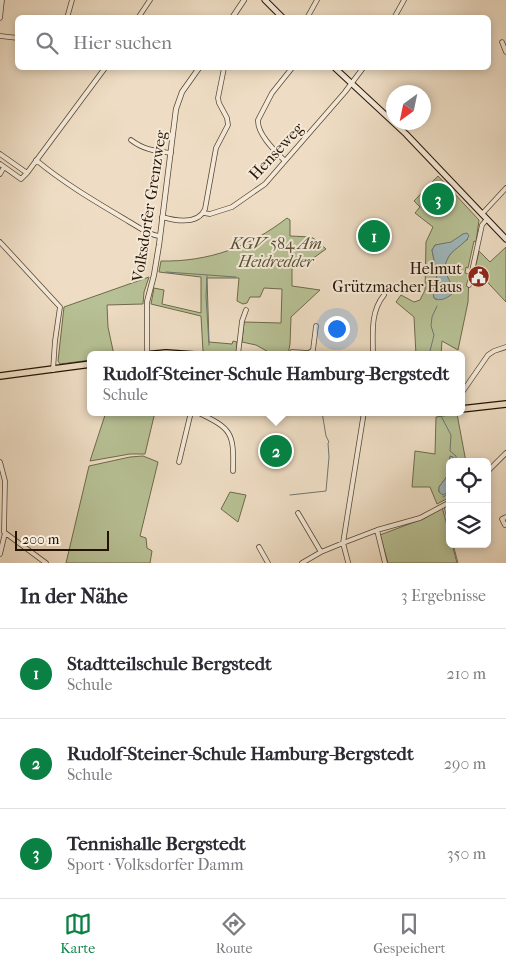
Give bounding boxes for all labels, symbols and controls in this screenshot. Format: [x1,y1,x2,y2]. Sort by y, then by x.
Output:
search box [15,15,491,70]
icon: search [33,29,61,57]
text: Hier suchen [73,32,172,54]
north arrow [386,85,431,130]
street label: Henseweg [245,118,308,184]
street label: Volksdorfer Grenzweg [127,128,170,284]
pin: 3 [422,180,454,218]
pin: 1 [358,217,390,255]
park label: KGV 584 Am Heidredder [229,234,322,271]
place label: Helmut Grützmacher Haus [332,259,462,296]
public building icon: Helmut Grützmacher Haus [466,265,490,289]
your location [324,316,350,342]
popup [87,351,465,416]
text: Rudolf-Steiner-Schule Hamburg-Bergstedt [103,363,449,385]
text: Schule [103,385,148,404]
pin: 2 [260,432,292,470]
map controls [446,458,491,548]
button: locate [446,458,491,503]
button: layers [446,503,491,548]
scale bar [15,528,109,551]
text: 200 m [22,531,59,548]
text: In der Nähe [20,584,128,608]
text: 3 Ergebnisse [401,586,486,605]
text: Stadtteilschule Bergstedt [67,653,272,675]
text: 1 [33,664,39,683]
text: 210 m [447,664,486,683]
text: Schule [67,675,112,694]
text: Rudolf-Steiner-Schule Hamburg-Bergstedt [67,743,414,765]
text: 2 [32,754,40,773]
text: 290 m [444,754,486,773]
text: Schule [67,765,112,784]
text: Tennishalle Bergstedt [67,833,246,855]
text: 3 [33,844,39,863]
text: 350 m [447,844,486,863]
text: Sport · Volksdorfer Damm [67,855,244,874]
tab: Karte [60,910,95,957]
tab: Route [216,910,253,957]
tab: Gespeichert [373,910,446,957]

